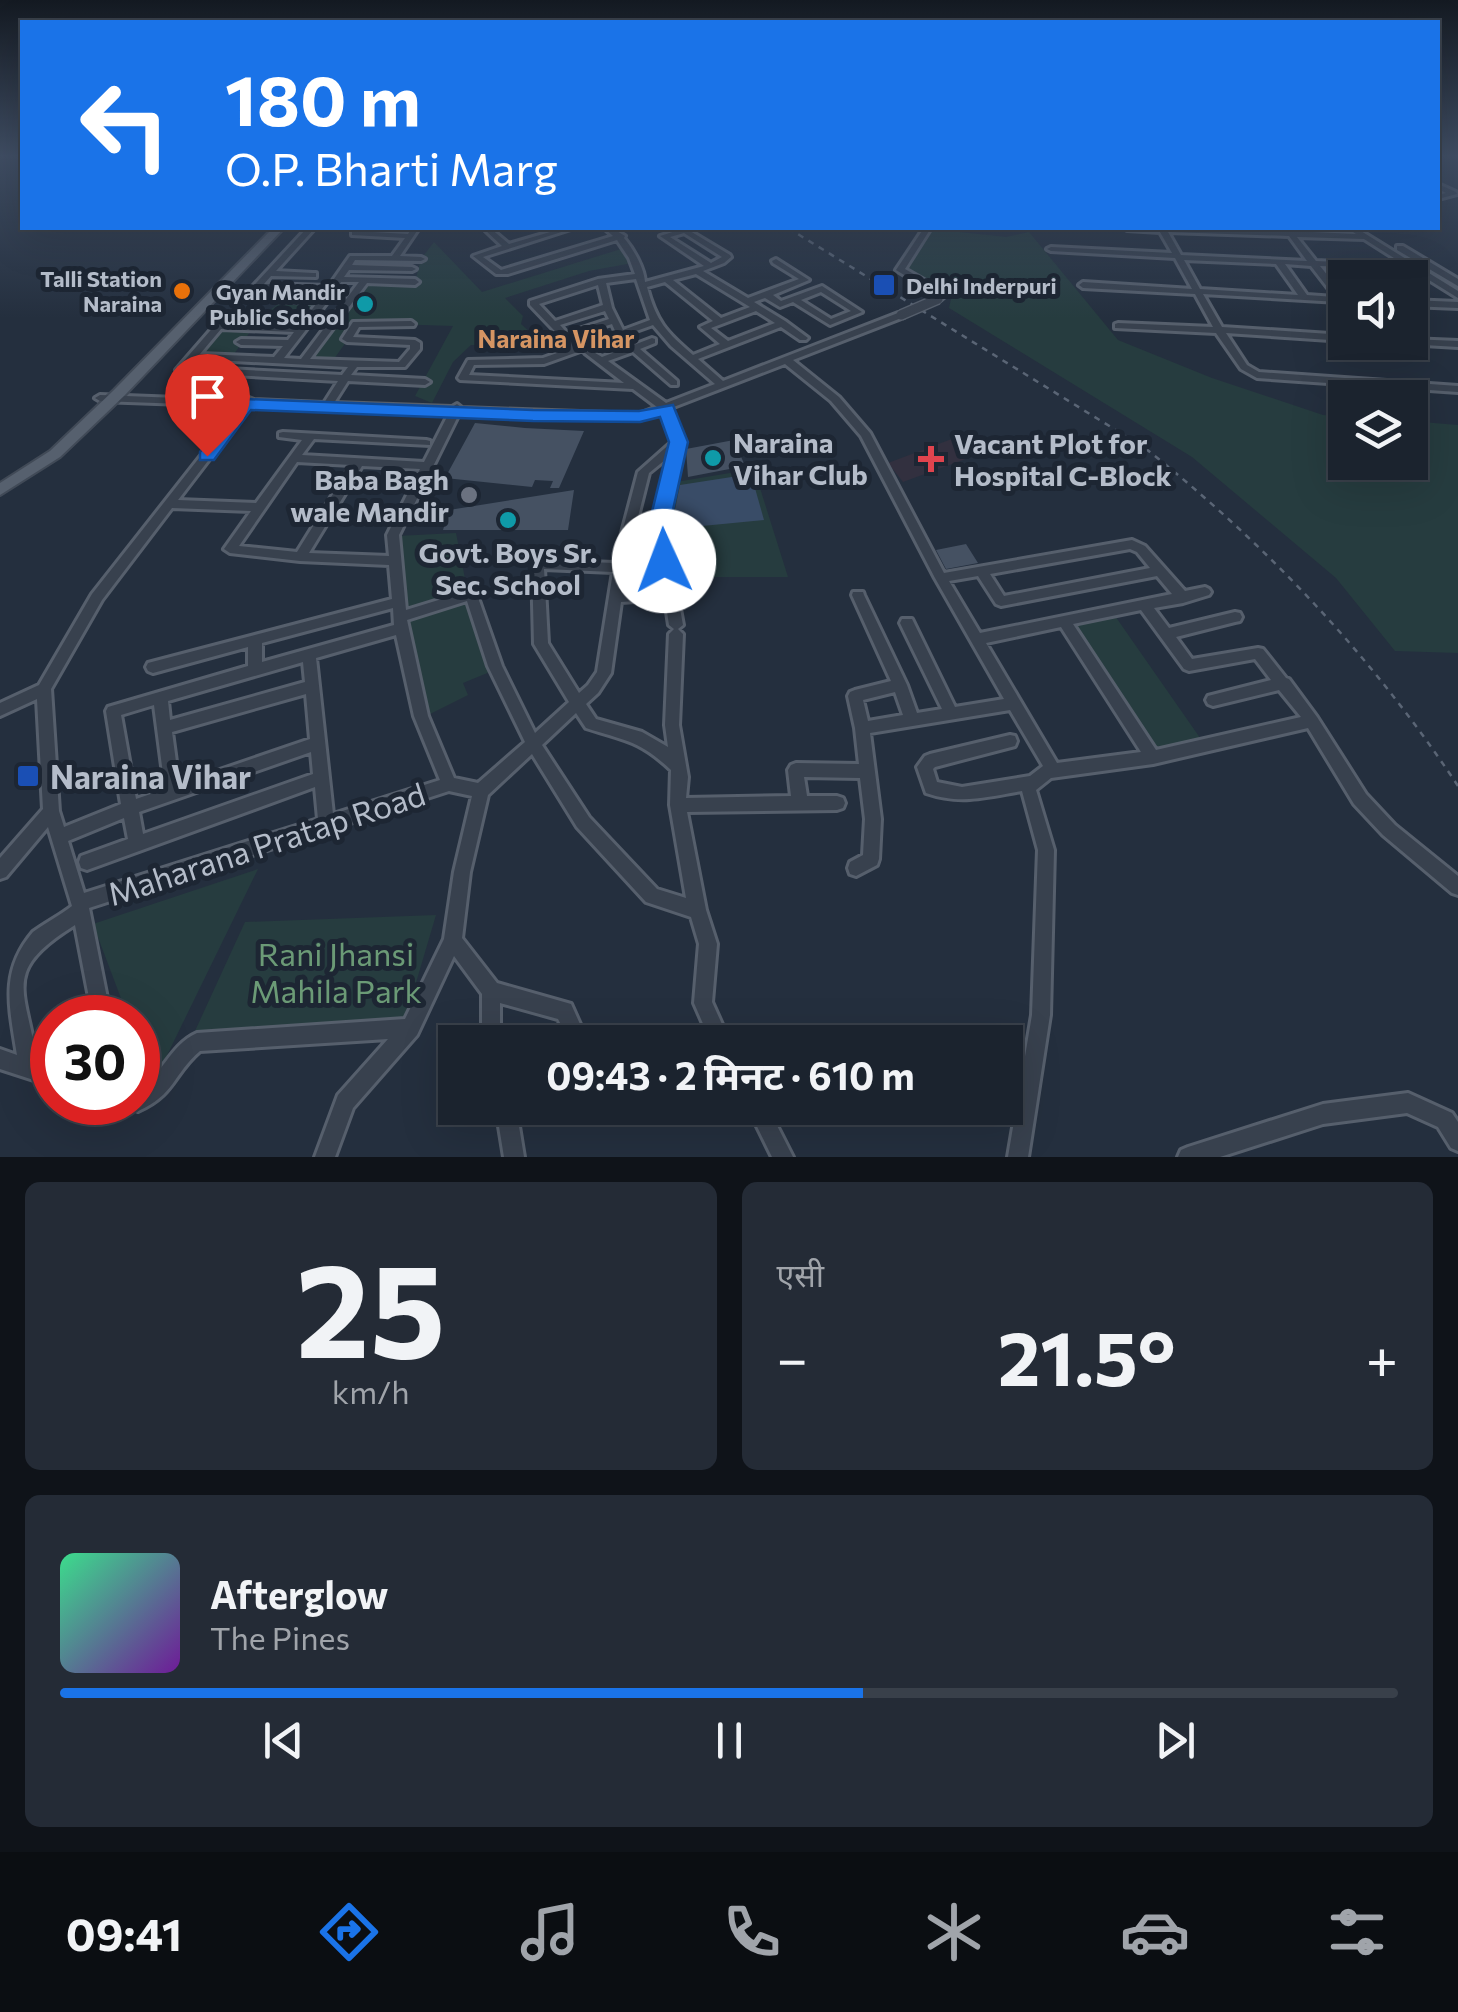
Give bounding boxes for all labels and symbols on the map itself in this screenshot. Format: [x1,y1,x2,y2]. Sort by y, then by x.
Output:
place label: Talli Station Naraina [40,265,162,317]
marker: Delhi Inderpuri [871,272,897,298]
place label: Delhi Inderpuri [906,272,1057,299]
place label: Gyan Mandir Public School [209,278,345,330]
marker: Talli Station Naraina [171,280,193,302]
marker: Gyan Mandir Public School [354,293,376,315]
district label: Naraina Vihar [477,323,635,353]
pin [165,354,250,457]
place label: Naraina Vihar Club [733,425,868,491]
place label: Vacant Plot for Hospital C-Block [954,426,1172,492]
marker: Vacant Plot for Hospital C-Block [918,446,944,472]
marker: Naraina Vihar Club [702,447,724,469]
place label: Baba Bagh wale Mandir [290,462,449,528]
marker: Baba Bagh wale Mandir [458,484,480,506]
marker: Govt. Boys Sr. Sec. School [497,509,519,531]
position arrow [612,509,716,613]
place label: Govt. Boys Sr. Sec. School [419,535,597,601]
place label: Naraina Vihar [50,756,251,796]
marker: Naraina Vihar [15,763,41,789]
street label: Maharana Pratap Road [102,773,430,913]
park label: Rani Jhansi Mahila Park [250,933,422,1010]
speed limit sign: 30 [30,995,160,1125]

